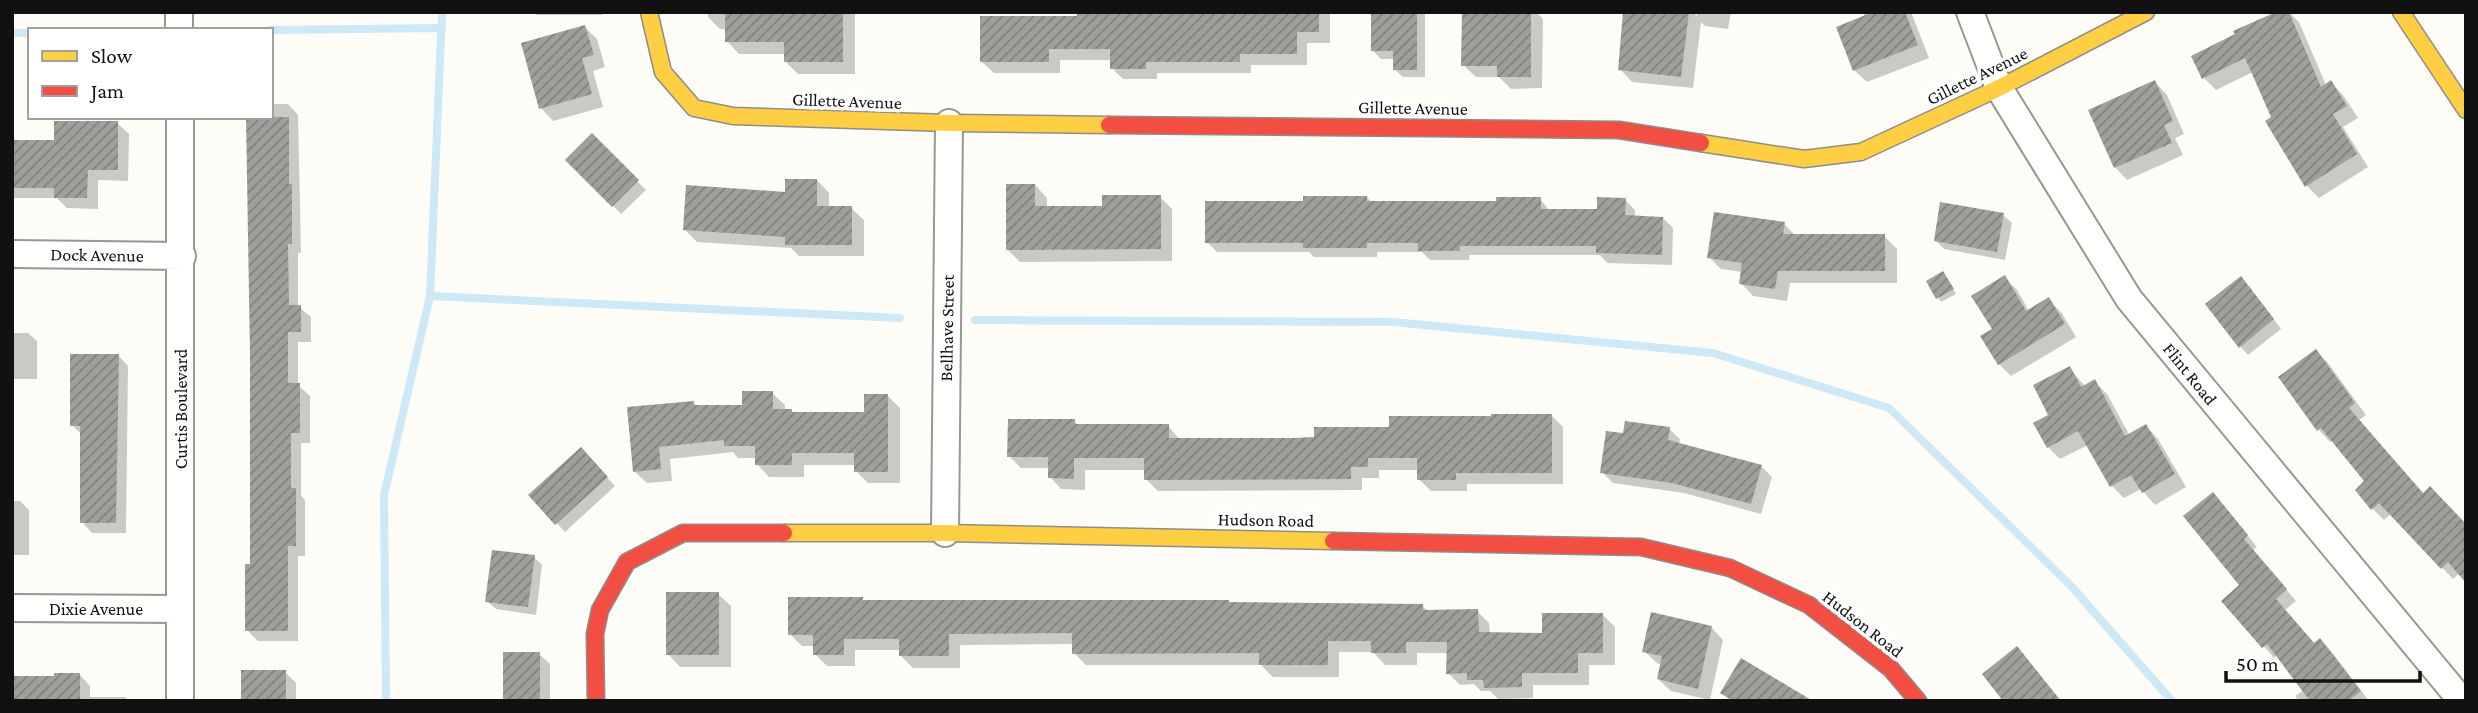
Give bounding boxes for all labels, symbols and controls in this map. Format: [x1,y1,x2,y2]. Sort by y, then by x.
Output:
legend [28,28,273,119]
street label: Gillette Avenue [1923,43,2031,109]
text: Slow [91,44,133,68]
text: Jam [89,79,124,103]
street label: Gillette Avenue [792,89,902,113]
street label: Gillette Avenue [1358,97,1468,119]
street label: Dock Avenue [50,244,144,266]
street label: Bellhave Street [936,273,958,382]
street label: Flint Road [2159,339,2221,409]
street label: Curtis Boulevard [171,348,191,469]
street label: Hudson Road [1218,509,1315,531]
street label: Hudson Road [1819,586,1908,662]
street label: Dixie Avenue [49,599,143,619]
scale bar [2226,640,2420,684]
text: 50 m [2236,652,2279,676]

